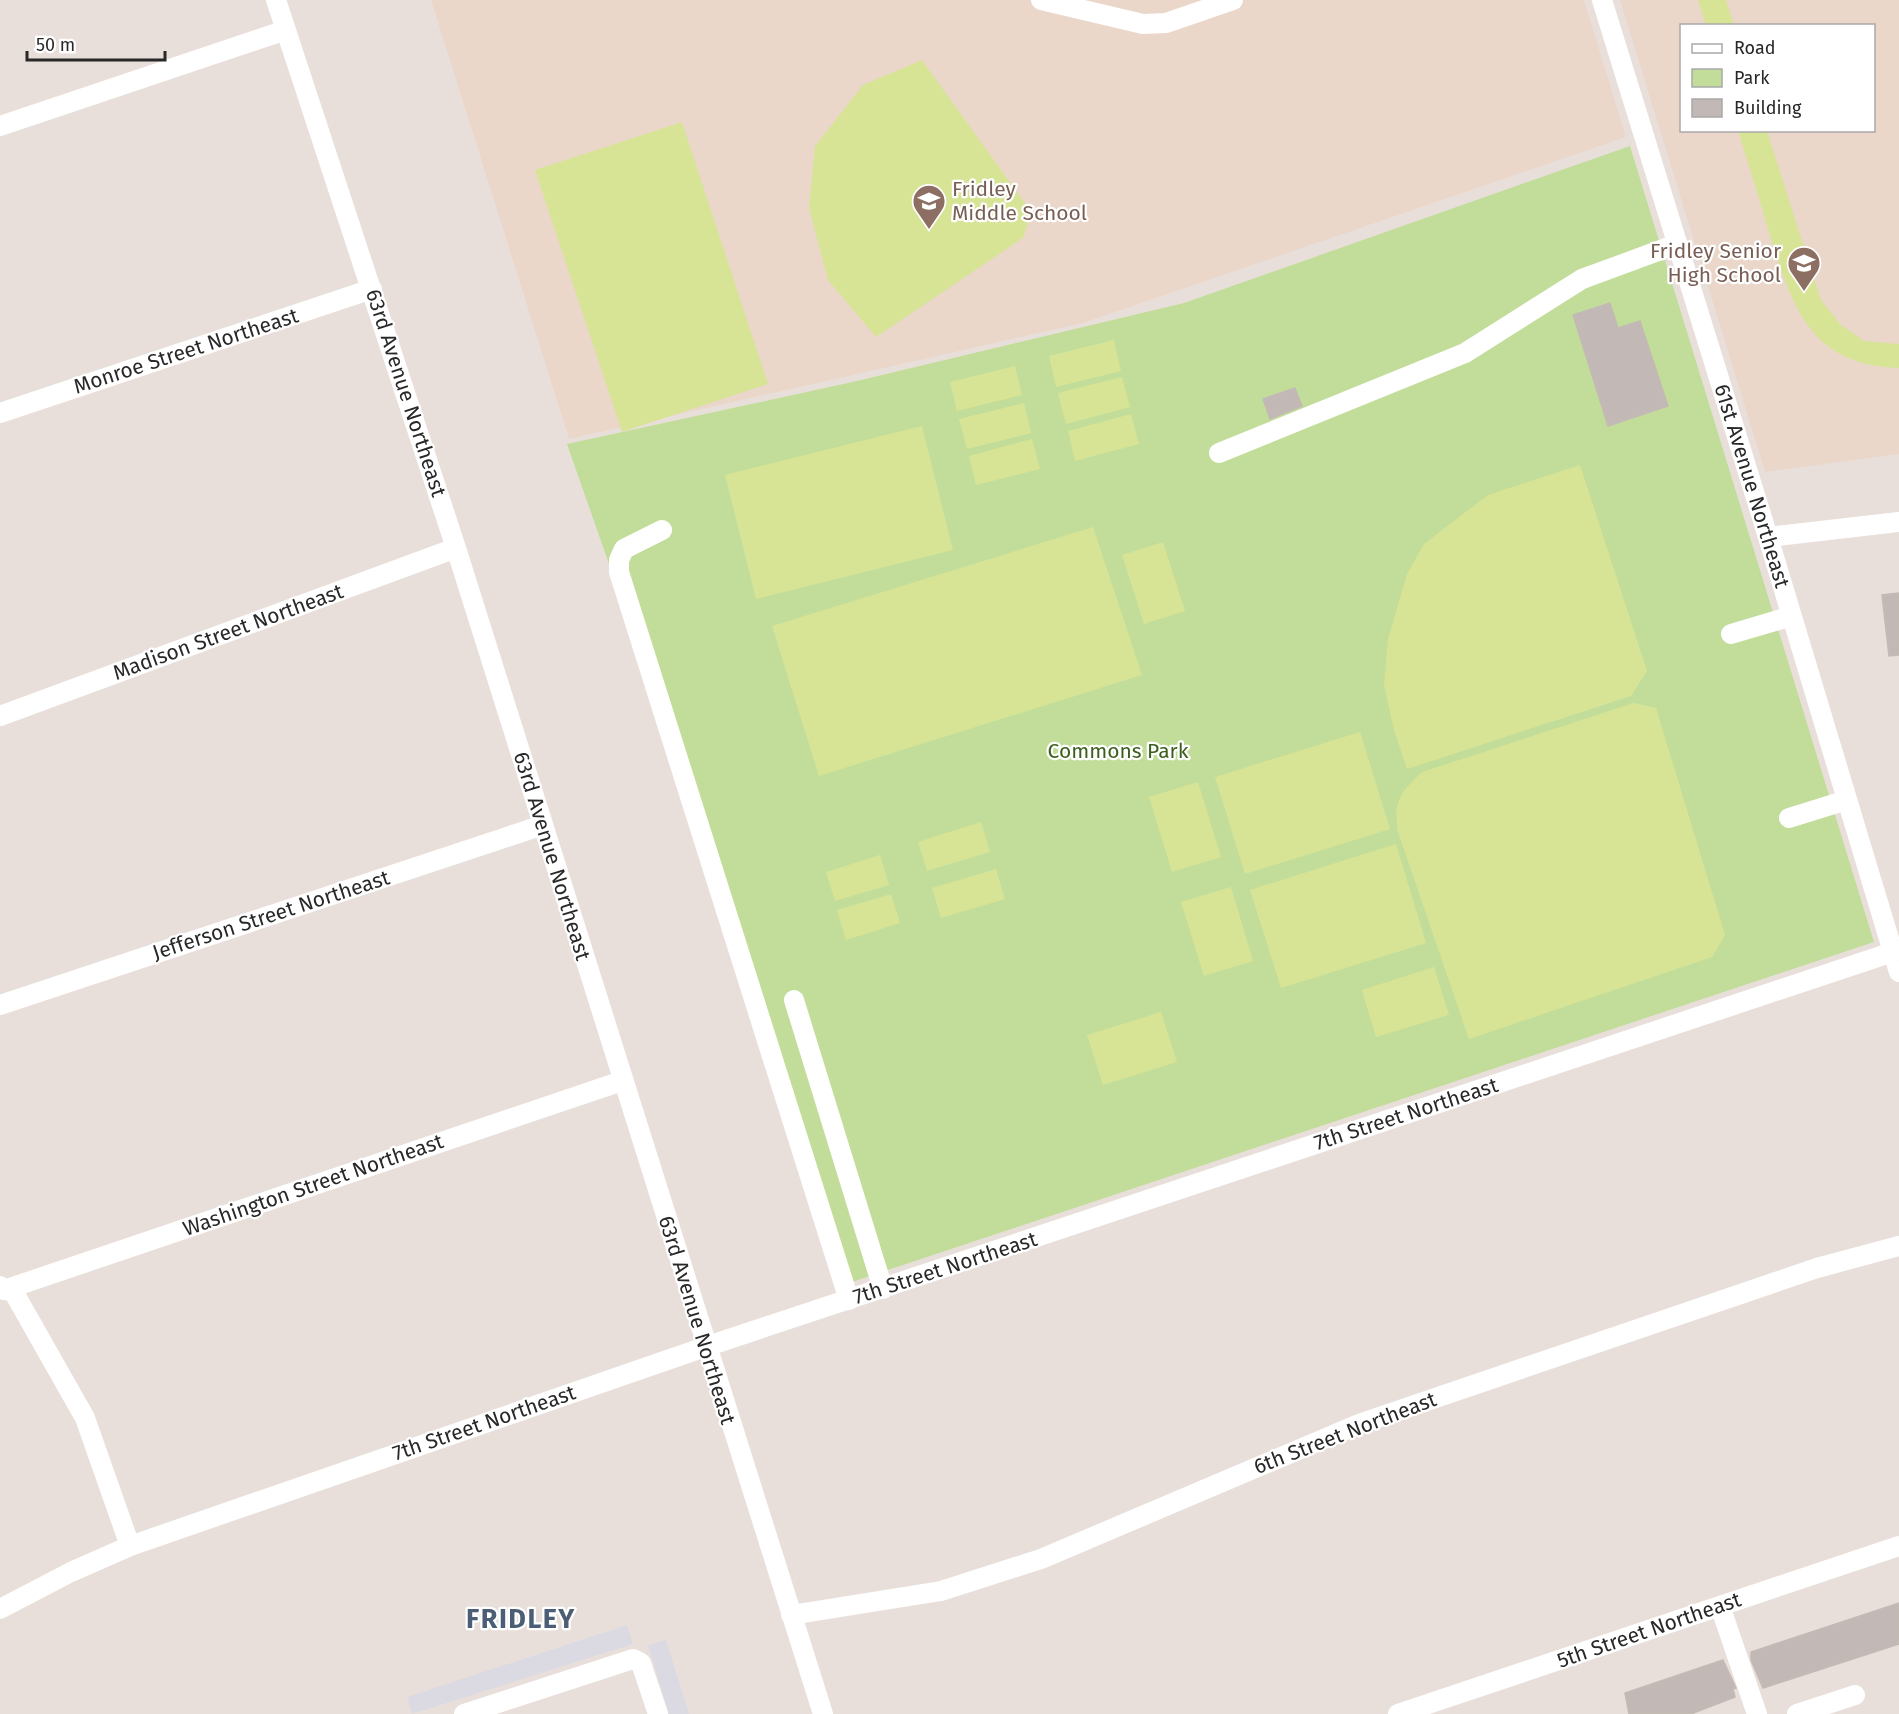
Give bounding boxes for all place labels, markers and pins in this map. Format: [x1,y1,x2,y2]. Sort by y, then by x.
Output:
place label: Fridley Middle School [952,176,1087,226]
school or university icon: Fridley Middle School [911,183,947,230]
place label: Fridley Senior High School [1650,238,1781,288]
school or university icon: Fridley Senior High School [1786,245,1822,292]

